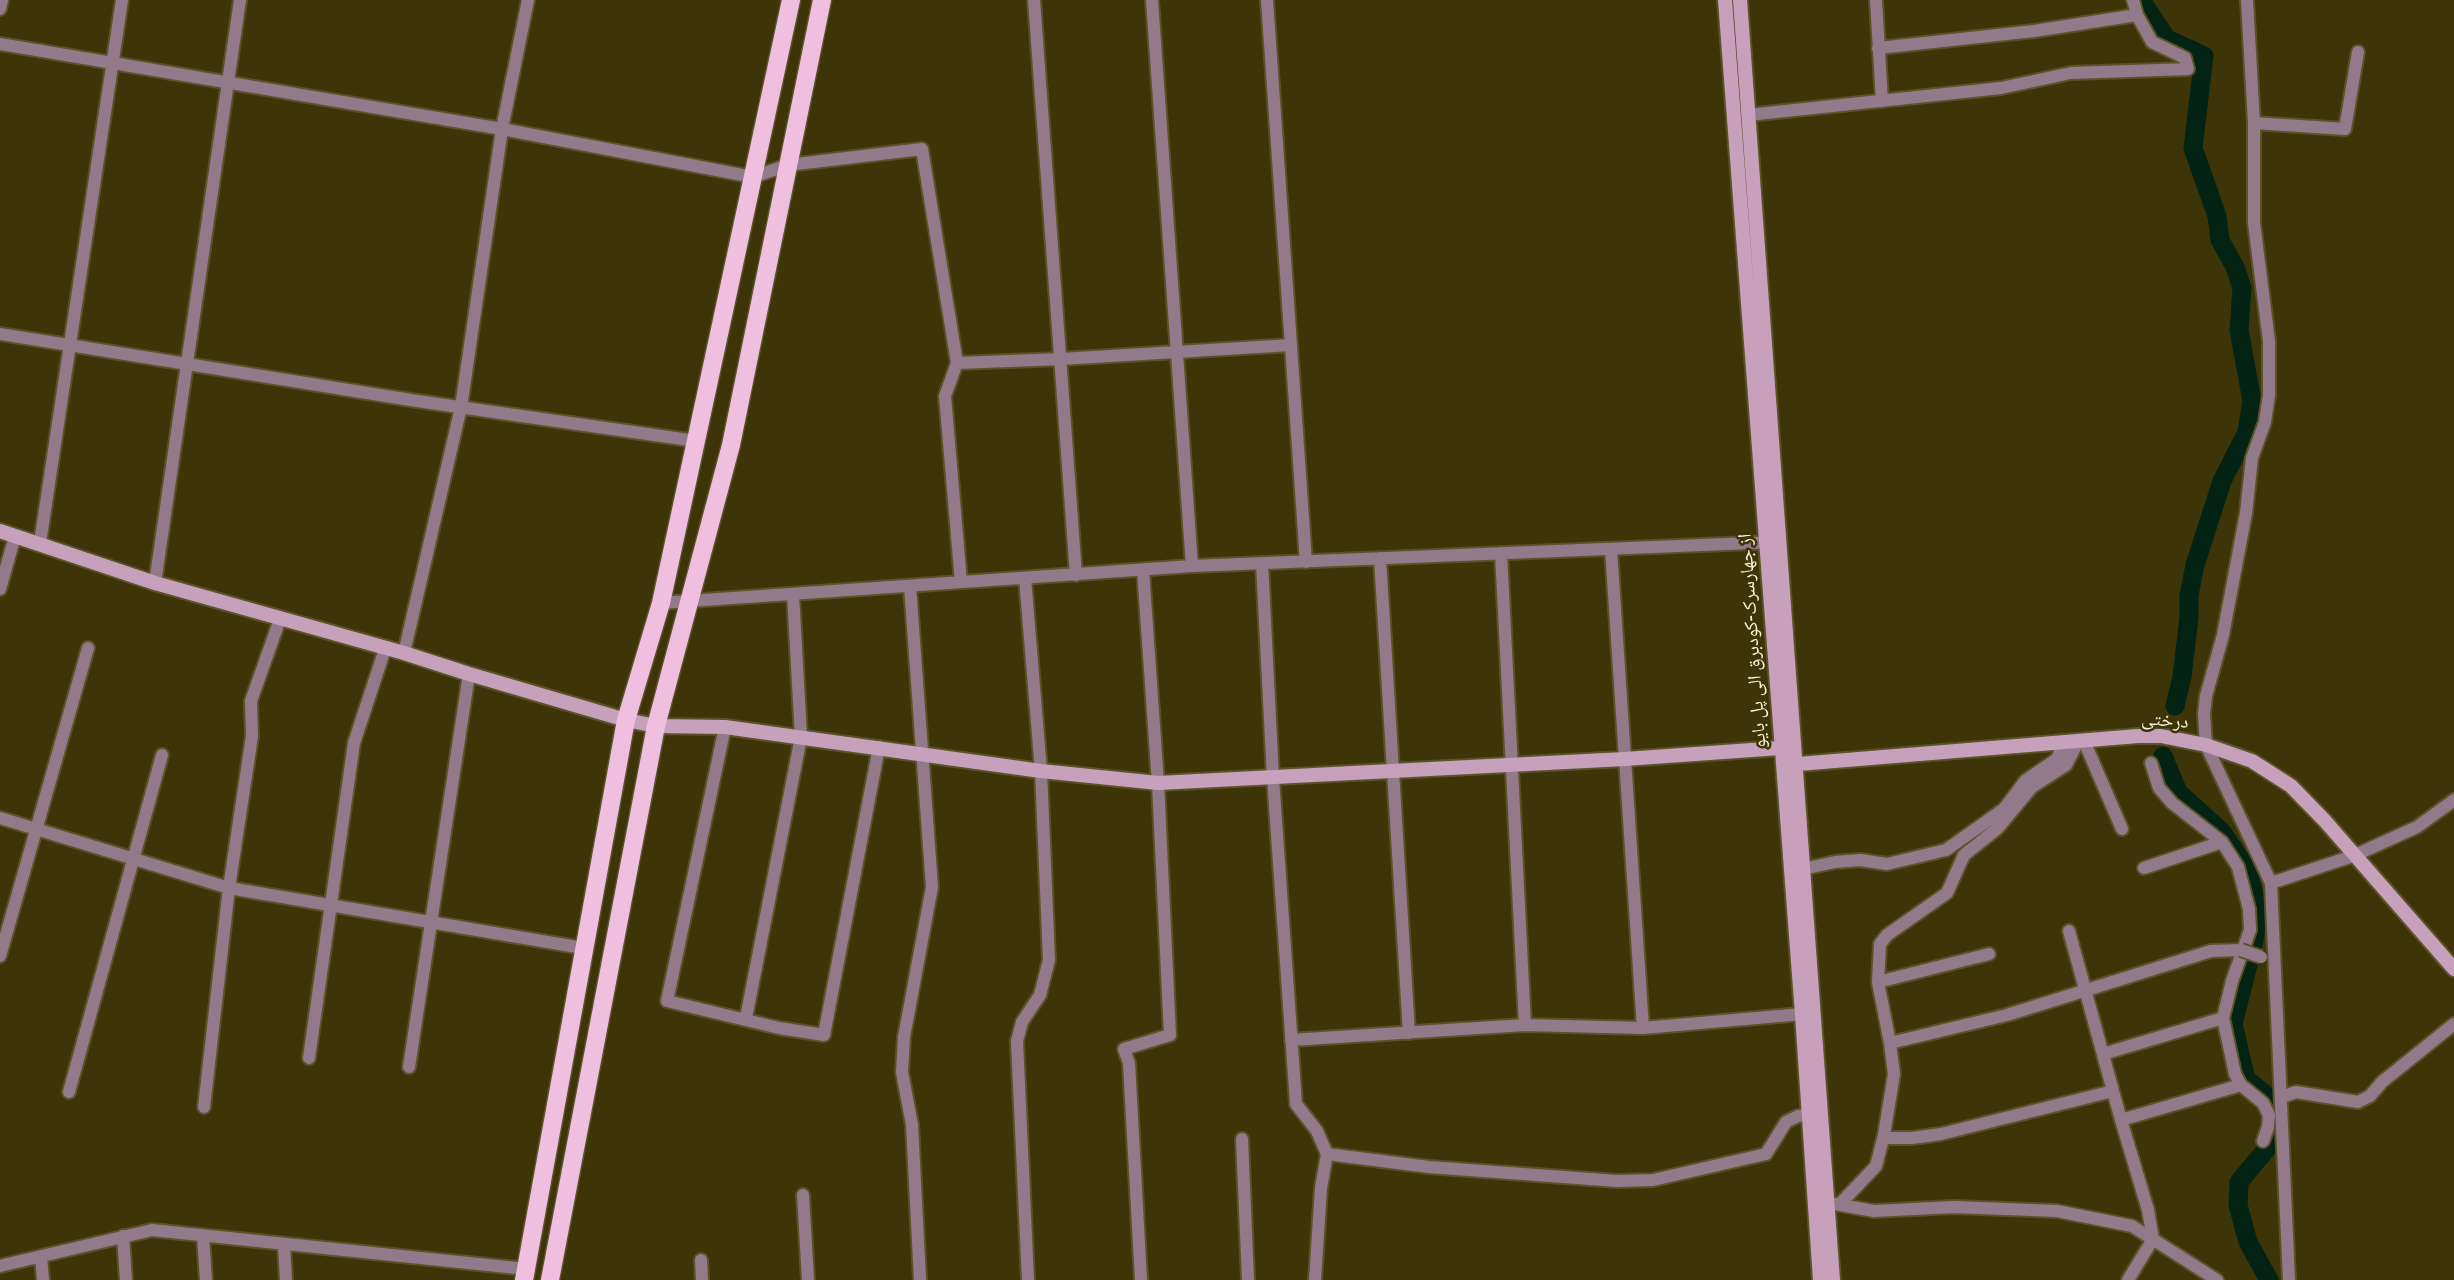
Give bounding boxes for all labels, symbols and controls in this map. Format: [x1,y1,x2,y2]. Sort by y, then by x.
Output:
street label: از جهارسرک-کودبرق الی پل بایو [1734,533,1772,749]
street label: درختی [2141,708,2189,734]

